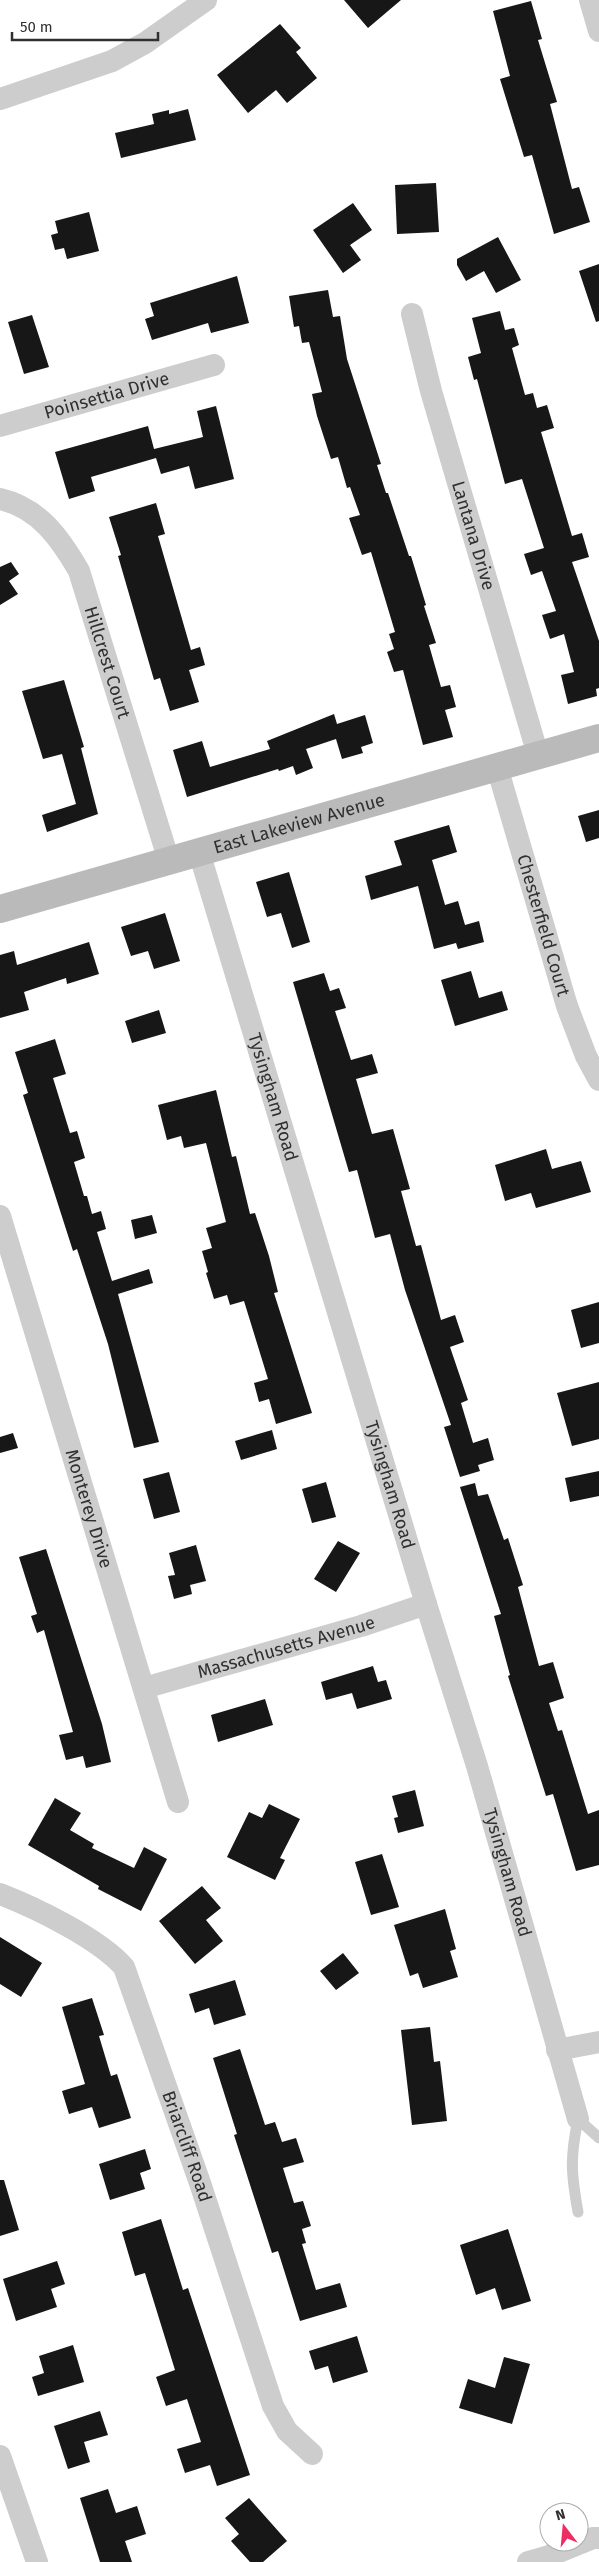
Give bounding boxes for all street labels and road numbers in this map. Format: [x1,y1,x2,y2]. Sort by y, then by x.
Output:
street label: Poinsettia Drive [42,367,172,424]
street label: Lantana Drive [447,478,500,593]
street label: Hillcrest Court [80,604,135,722]
street label: East Lakeview Avenue [211,789,387,859]
street label: Chesterfield Court [512,852,575,999]
street label: Tysingham Road [243,1030,303,1164]
street label: Tysingham Road [360,1418,420,1552]
street label: Monterey Drive [61,1447,117,1571]
street label: Massachusetts Avenue [195,1611,378,1683]
street label: Tysingham Road [479,1805,536,1939]
street label: Briarcliff Road [157,2088,217,2205]

